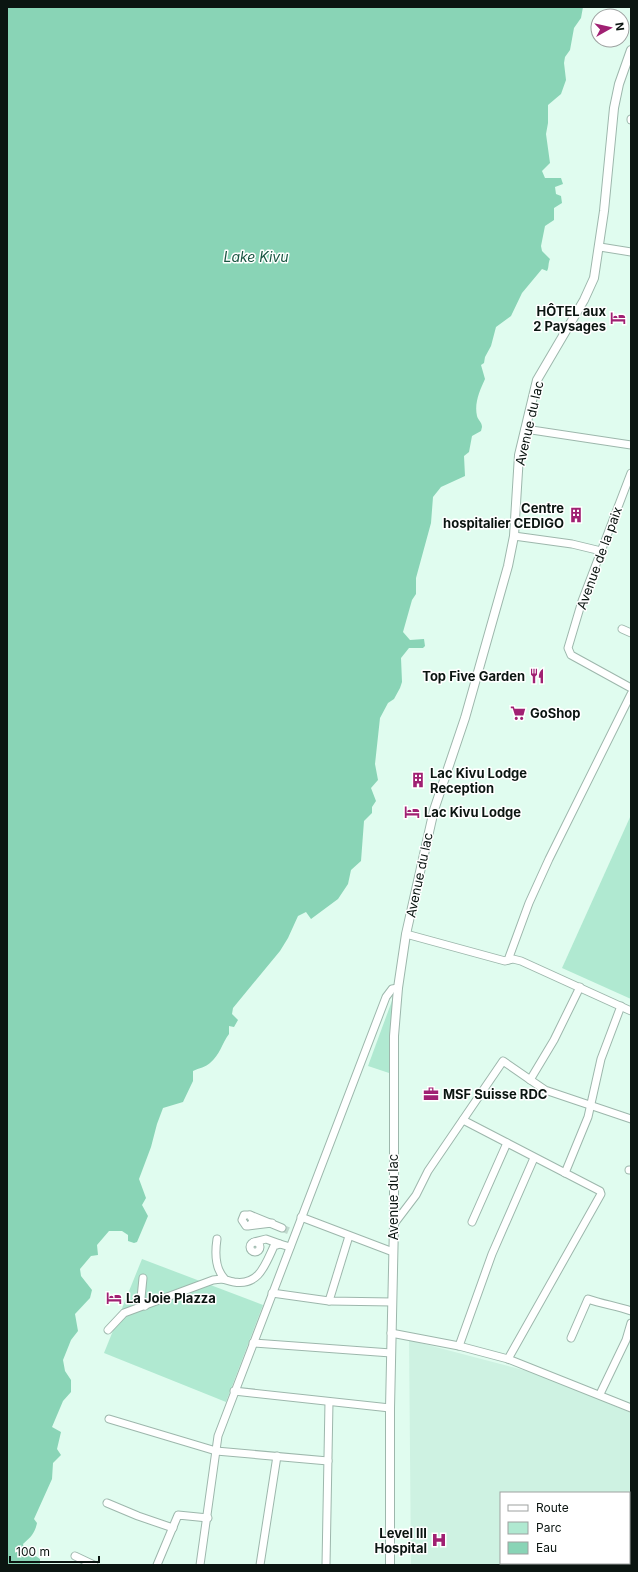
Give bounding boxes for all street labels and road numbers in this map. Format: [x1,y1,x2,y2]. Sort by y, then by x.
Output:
street label: Avenue du lac [511,379,547,467]
street label: Avenue de la paix [573,504,625,612]
street label: Avenue du lac [402,831,436,919]
street label: Avenue du lac [385,1154,401,1240]

